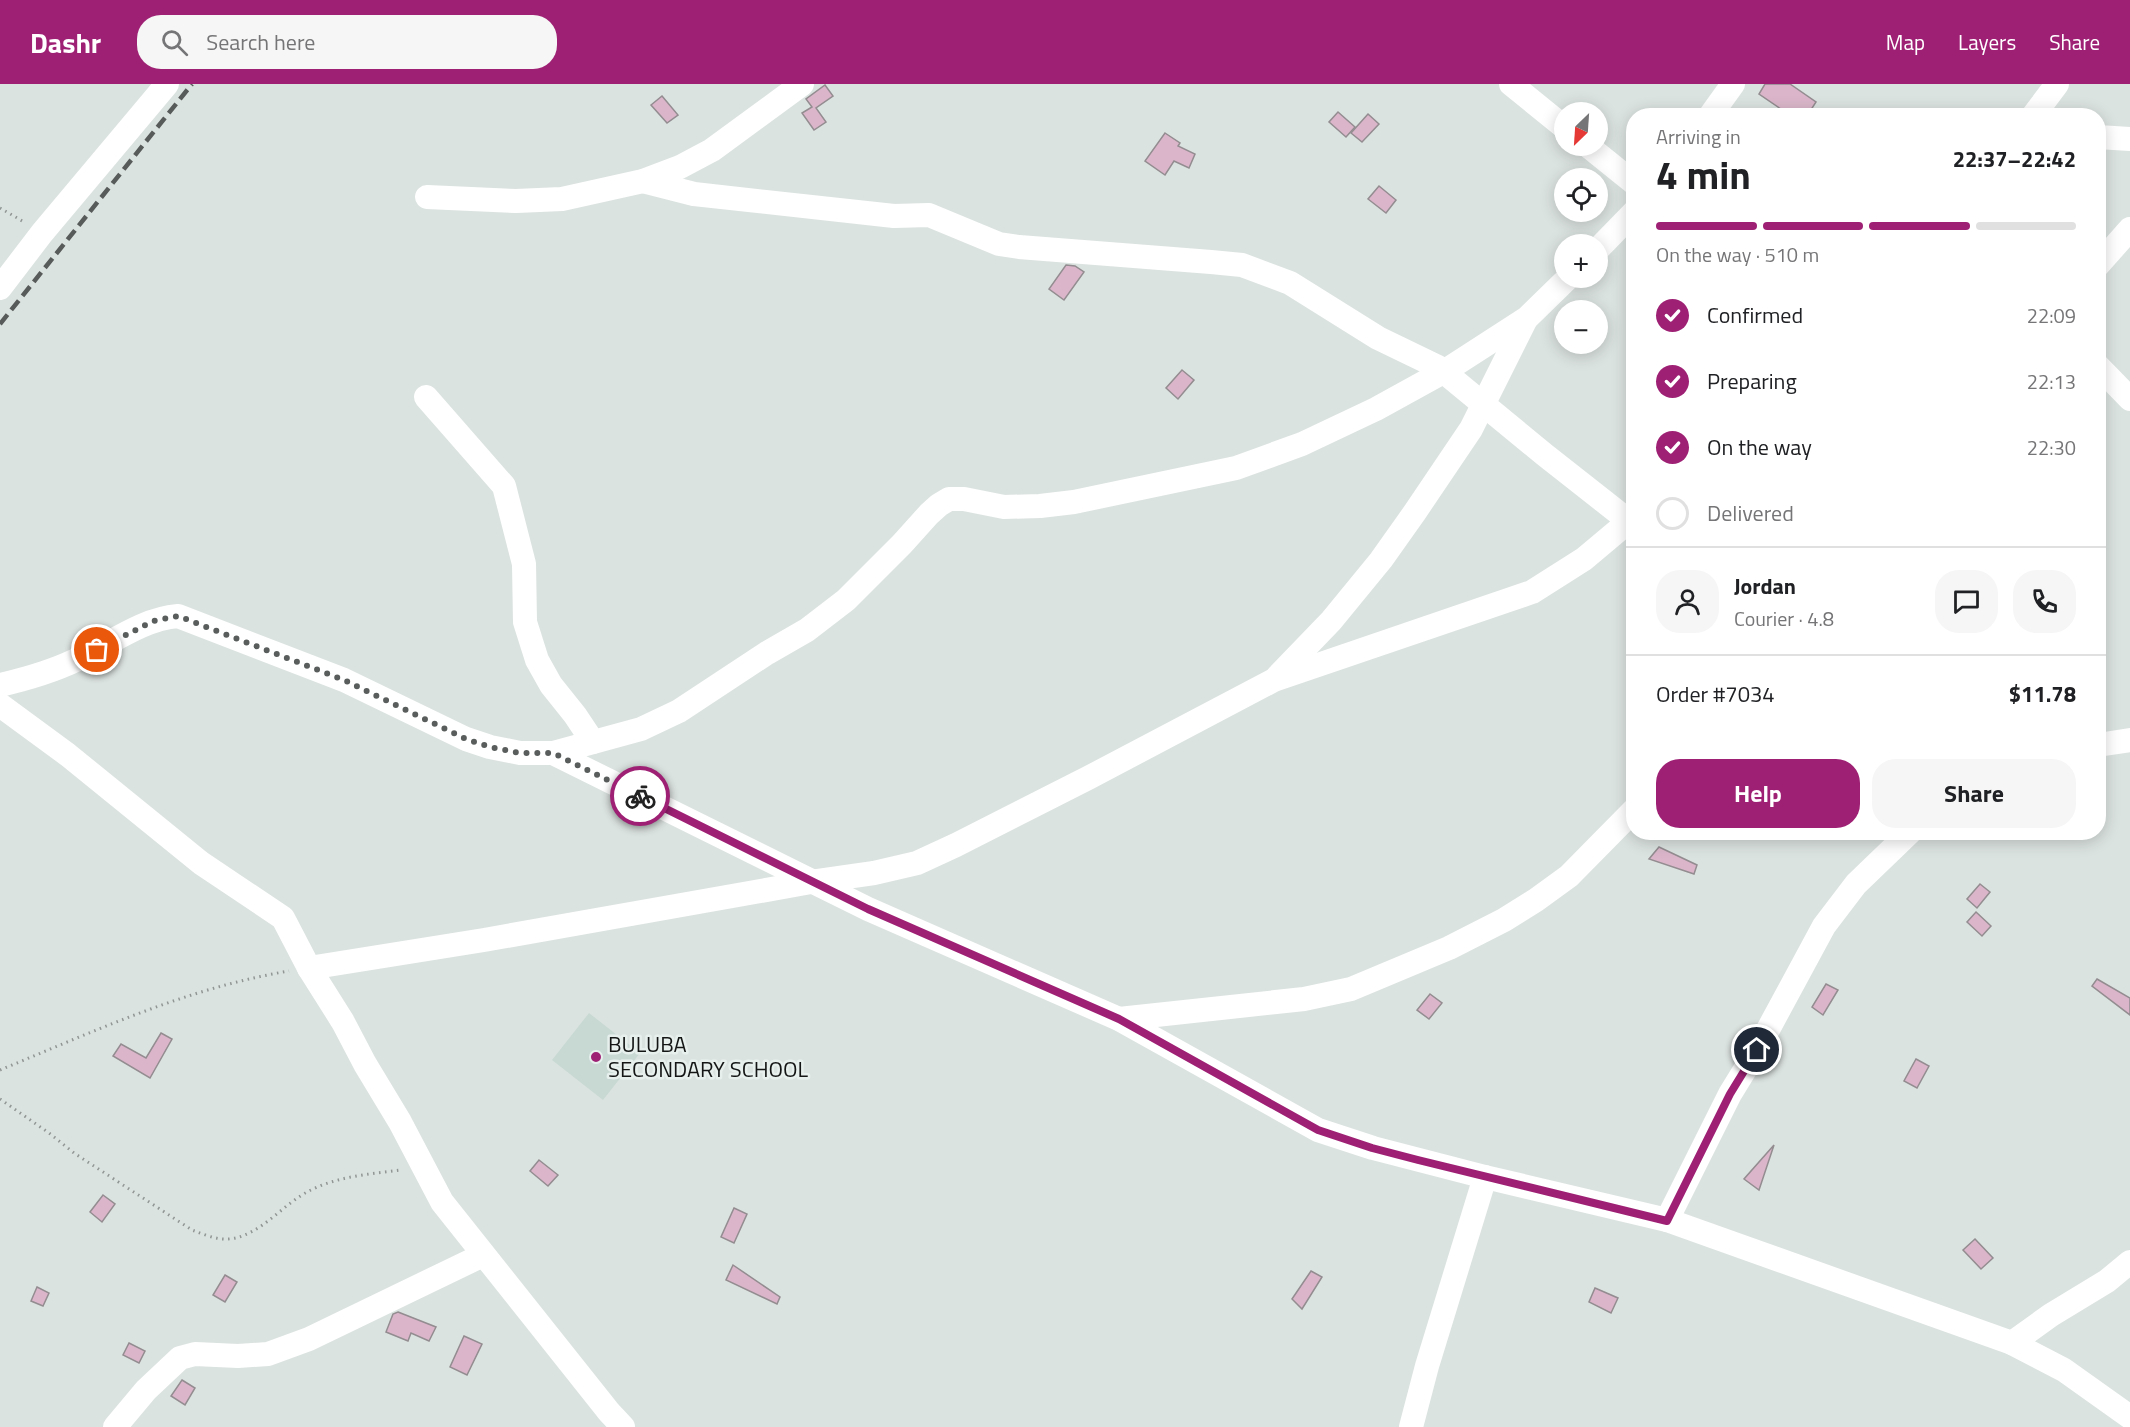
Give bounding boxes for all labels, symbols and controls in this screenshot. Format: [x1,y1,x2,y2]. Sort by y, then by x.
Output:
search box [137,15,557,69]
text: Dashr [30,21,101,64]
text: Search here [206,25,315,59]
icon: search [158,26,191,59]
text: Map [1886,26,1925,58]
text: Layers [1958,26,2016,58]
text: Share [2049,26,2100,58]
north arrow [1554,102,1608,156]
map controls [1554,102,1608,354]
text: Arriving in [1656,121,1741,152]
text: 22:37–22:42 [1953,142,2076,176]
text: 4 min [1656,145,1751,204]
button: locate [1554,168,1608,222]
button: + [1554,234,1608,288]
text: On the way · 510 m [1656,239,1819,270]
text: Confirmed [1707,298,1803,332]
icon: check [1656,299,1689,332]
button: − [1554,300,1608,354]
text: 22:09 [2027,300,2076,331]
text: Preparing [1707,364,1797,398]
icon: check [1656,365,1689,398]
text: 22:13 [2027,366,2076,397]
text: On the way [1707,430,1812,464]
icon: check [1656,431,1689,464]
text: 22:30 [2027,432,2076,463]
text: Delivered [1707,496,1794,530]
text: Jordan [1734,569,1796,603]
button: person [1656,570,1719,633]
button: chat [1935,570,1998,633]
button: phone [2013,570,2076,633]
text: Courier · 4.8 [1734,603,1834,634]
pin [71,624,122,675]
icon: bag [80,633,113,666]
text: Order #7034 [1656,677,1775,711]
text: $11.78 [2009,677,2076,711]
button: Help [1656,759,1860,828]
button: Share [1872,759,2076,828]
courier [610,766,670,826]
icon: bike [624,780,657,813]
pin [1731,1024,1782,1075]
place label: BULUBA SECONDARY SCHOOL [608,1027,809,1086]
icon: home [1740,1033,1773,1066]
marker: BULUBA SECONDARY SCHOOL [589,1050,603,1064]

